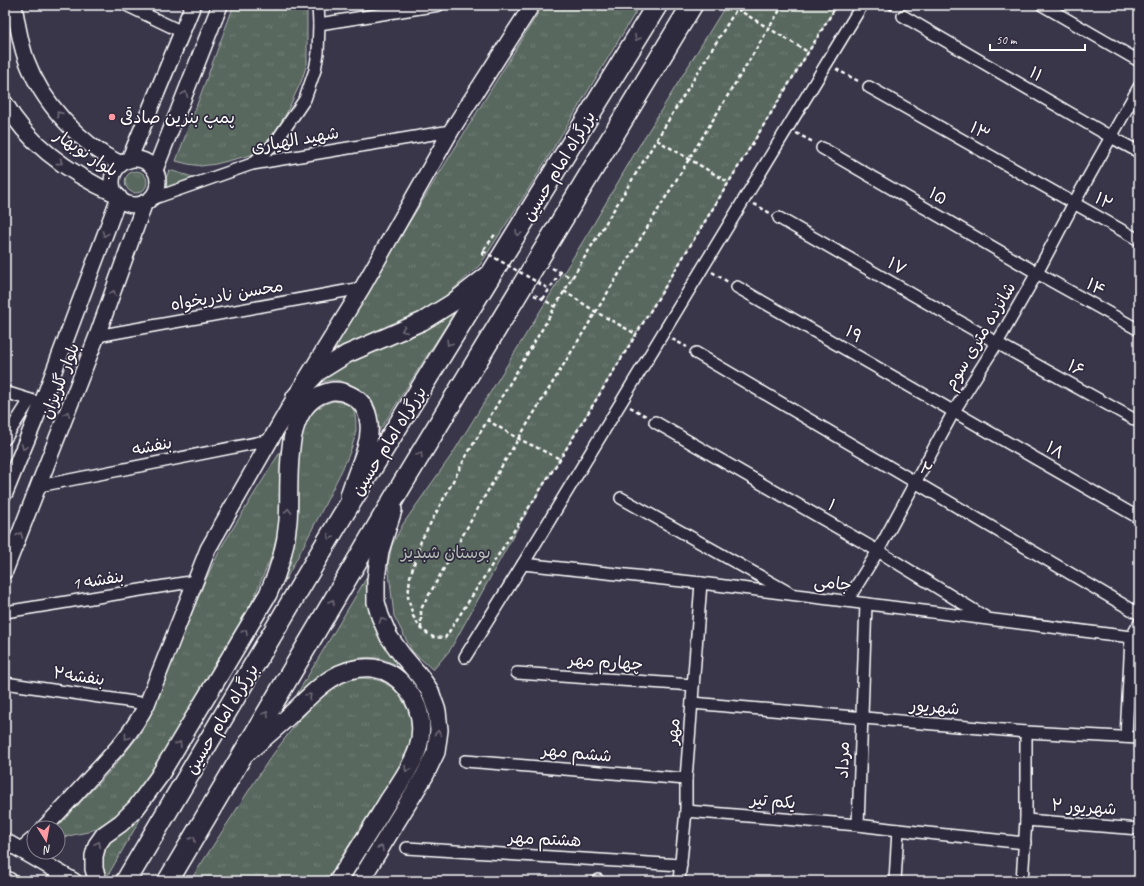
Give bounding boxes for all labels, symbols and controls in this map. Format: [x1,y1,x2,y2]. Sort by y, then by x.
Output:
scale bar [990,26,1085,52]
text: 50 m [996,32,1018,48]
one-way arrow [634,34,642,41]
street label: ۱۱ [1025,62,1047,86]
one-way arrow [180,91,188,98]
place label: پمپ بنزین صادقی [120,106,235,129]
street label: بزرگراه امام حسین [518,107,602,226]
one-way arrow [56,111,63,118]
marker: پمپ بنزین صادقی [107,112,117,122]
street label: ۱۳ [966,117,994,145]
street label: شهید الهیاری [250,122,340,158]
street label: بلوار نوبهار [49,124,122,181]
one-way arrow [56,157,63,165]
street label: ۱۵ [925,182,951,210]
street label: ۱۲ [1091,188,1117,214]
one-way arrow [515,229,522,236]
one-way arrow [101,230,110,237]
street label: ۱۷ [884,252,910,280]
street label: ۱۴ [1083,273,1109,301]
street label: محسن نادریخواه [169,275,285,316]
street label: شانزده متری سوم [940,278,1023,395]
one-way arrow [108,289,116,296]
street label: ۱۹ [841,321,867,347]
one-way arrow [400,325,407,333]
one-way arrow [447,339,454,346]
street label: بلوار گلریزان [36,340,84,422]
street label: ۱۶ [1064,355,1088,381]
street label: بزرگراه امام حسین [347,382,433,501]
one-way arrow [63,411,71,418]
street label: بنفشه [130,432,174,460]
street label: ۱۸ [1042,436,1068,464]
one-way arrow [21,442,29,450]
one-way arrow [416,452,423,459]
street label: ۲ [916,457,936,481]
street label: ۱ [824,494,840,516]
one-way arrow [284,508,292,514]
one-way arrow [15,532,23,539]
one-way arrow [327,533,334,540]
park label: بوستان شبدیز [399,542,491,563]
street label: بنفشه 1 [71,566,125,594]
street label: جامی [813,570,853,596]
one-way arrow [328,599,335,607]
one-way arrow [378,616,386,623]
one-way arrow [240,629,247,636]
street label: چهارم مهر [566,649,644,677]
street label: بزرگراه امام حسین [181,660,265,779]
street label: بنفشه۲ [52,662,106,690]
one-way arrow [304,693,312,701]
street label: شهریور [907,694,961,720]
one-way arrow [261,711,269,718]
street label: مهر [661,717,685,747]
one-way arrow [434,730,443,736]
one-way arrow [125,732,132,739]
street label: ششم مهر [539,739,613,769]
one-way arrow [174,741,182,748]
street label: مرداد [832,741,854,779]
one-way arrow [405,765,412,773]
street label: یکم تیر [747,788,796,815]
street label: شهریور ۲ [1051,794,1117,820]
north arrow [26,820,66,860]
street label: هشتم مهر [506,826,582,853]
one-way arrow [189,836,196,843]
one-way arrow [93,841,101,848]
text: N [41,842,53,858]
one-way arrow [376,845,383,852]

